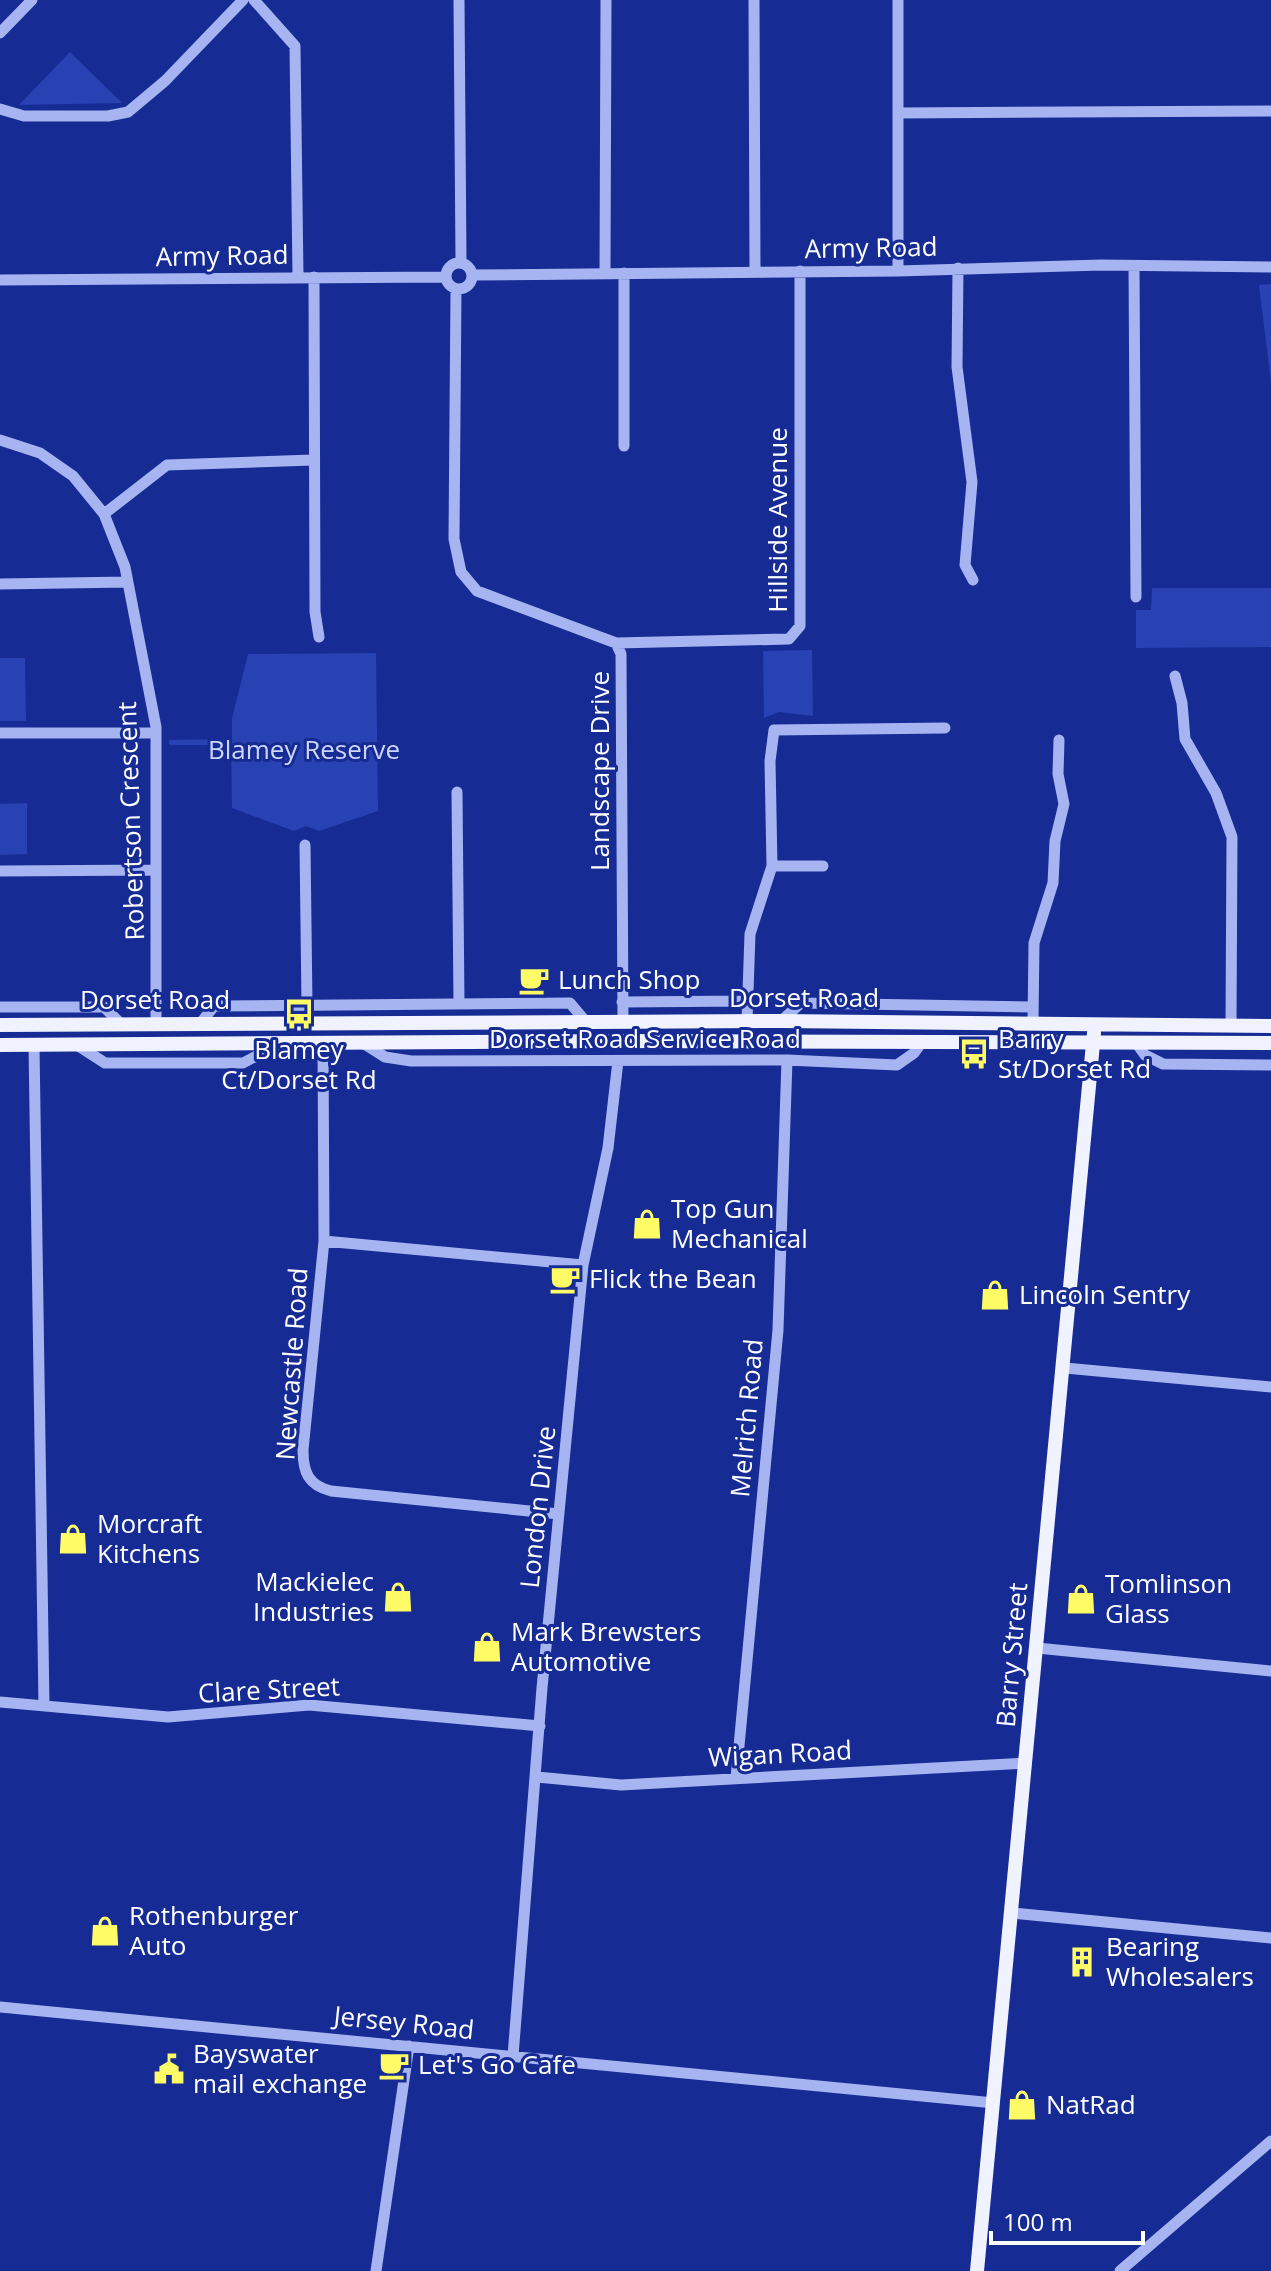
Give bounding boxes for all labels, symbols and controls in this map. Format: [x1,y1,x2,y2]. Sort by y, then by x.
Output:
street label: Army Road [804,228,938,266]
street label: Army Road [155,236,289,274]
street label: Hillside Avenue [759,427,795,613]
street label: Landscape Drive [581,671,617,871]
street label: Robertson Crescent [108,701,152,941]
park label: Blamey Reserve [208,731,400,767]
place label: Lunch Shop [558,961,700,997]
cafe icon: Lunch Shop [517,963,551,997]
street label: Dorset Road [729,979,879,1015]
street label: Dorset Road [80,981,230,1017]
bus stop icon: Blamey Ct/Dorset Rd [282,997,316,1031]
street label: Dorset Road Service Road [489,1020,801,1056]
place label: Barry St/Dorset Rd [998,1020,1151,1086]
place label: Blamey Ct/Dorset Rd [221,1031,377,1097]
bus stop icon: Barry St/Dorset Rd [957,1037,991,1071]
place label: Top Gun Mechanical [671,1190,808,1256]
shop icon: Top Gun Mechanical [630,1207,664,1241]
place label: Flick the Bean [589,1260,757,1296]
cafe icon: Flick the Bean [548,1262,582,1296]
street label: Newcastle Road [266,1266,316,1461]
place label: Lincoln Sentry [1019,1276,1191,1312]
shop icon: Lincoln Sentry [978,1278,1012,1312]
street label: Melrich Road [721,1337,771,1499]
street label: London Drive [511,1424,563,1590]
place label: Morcraft Kitchens [97,1505,202,1571]
shop icon: Morcraft Kitchens [56,1522,90,1556]
place label: Mackielec Industries [253,1563,374,1629]
place label: Tomlinson Glass [1105,1565,1232,1631]
shop icon: Mackielec Industries [381,1580,415,1614]
street label: Barry Street [987,1581,1035,1729]
shop icon: Tomlinson Glass [1064,1582,1098,1616]
place label: Mark Brewsters Automotive [511,1613,701,1679]
shop icon: Mark Brewsters Automotive [470,1630,504,1664]
street label: Clare Street [197,1667,341,1711]
street label: Wigan Road [707,1731,853,1775]
place label: Rothenburger Auto [129,1897,299,1963]
shop icon: Rothenburger Auto [88,1914,122,1948]
place label: Bearing Wholesalers [1106,1928,1254,1994]
building icon: Bearing Wholesalers [1065,1945,1099,1979]
street label: Jersey Road [329,1996,476,2047]
place label: Bayswater mail exchange [193,2035,367,2101]
place label: Let's Go Cafe [418,2046,576,2082]
cafe icon: Let's Go Cafe [377,2048,411,2082]
public building icon: Bayswater mail exchange [152,2052,186,2086]
place label: NatRad [1046,2086,1136,2122]
shop icon: NatRad [1005,2088,1039,2122]
scale bar [991,2195,1143,2245]
text: 100 m [1003,2205,1073,2238]

